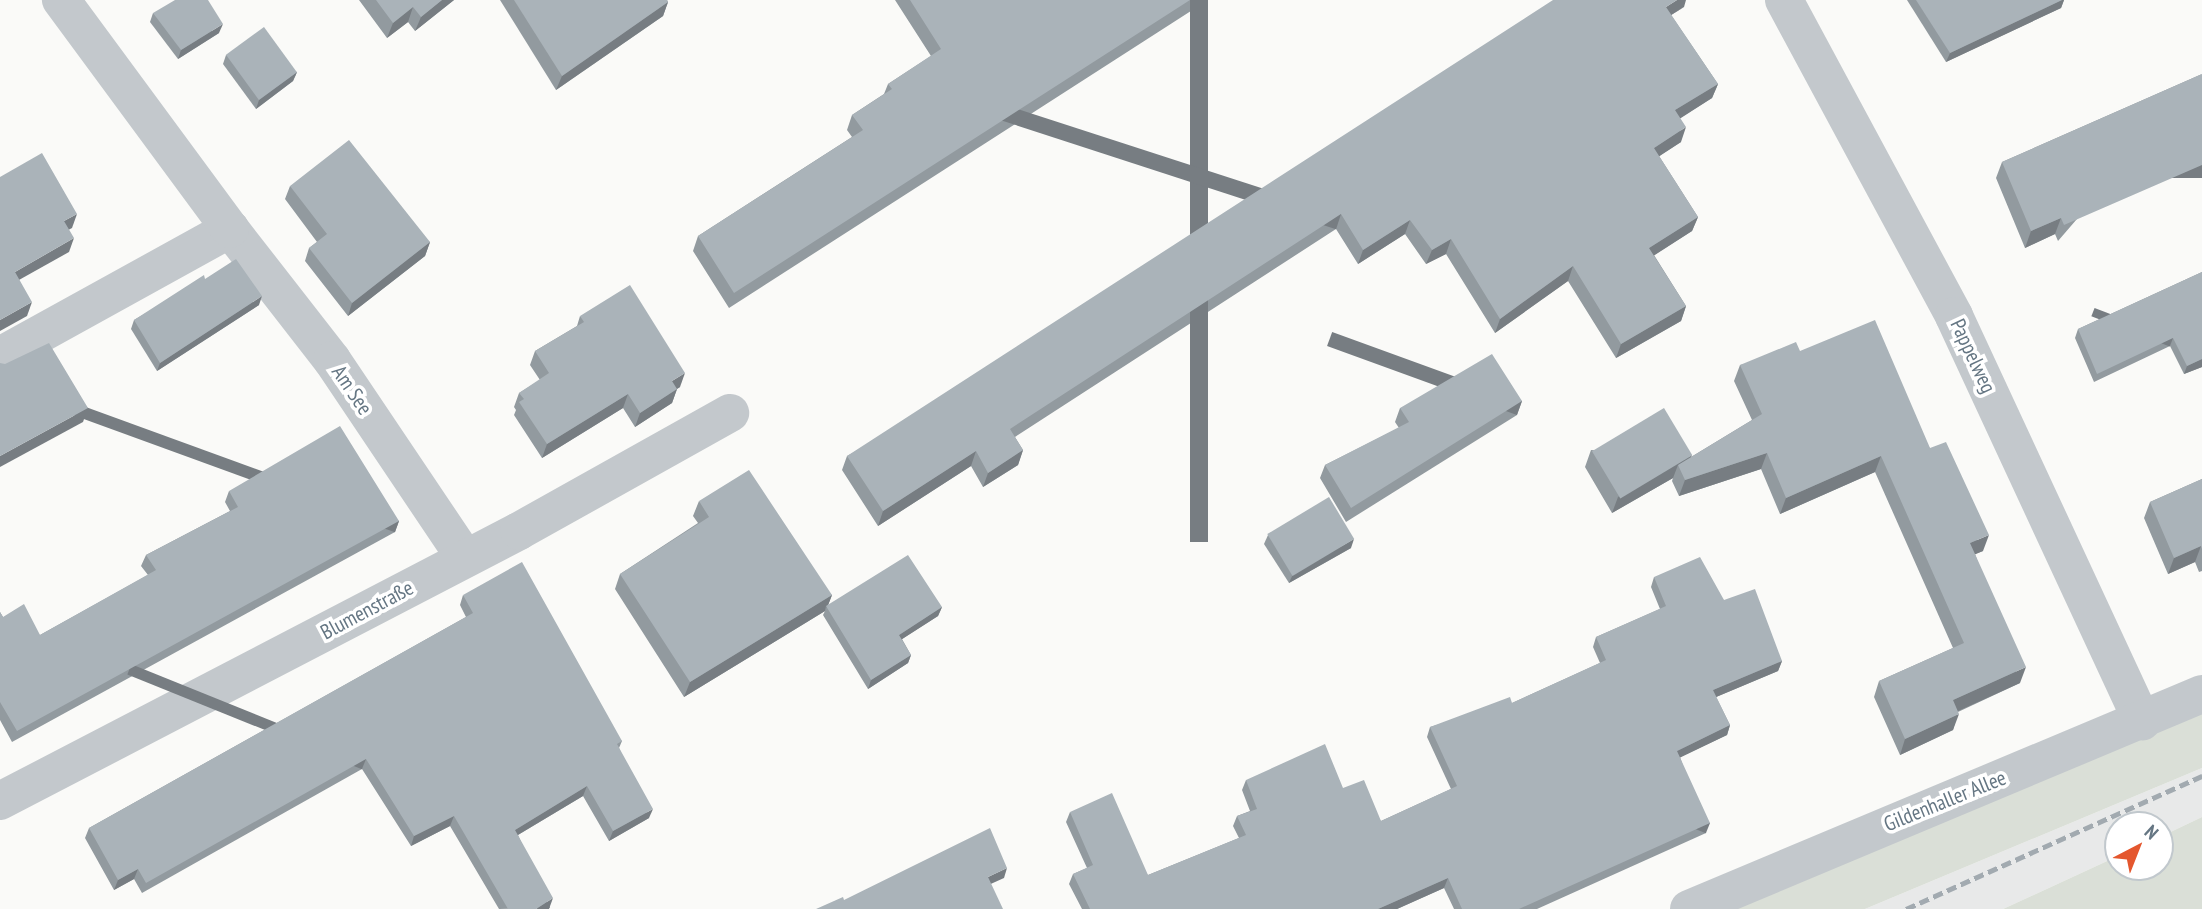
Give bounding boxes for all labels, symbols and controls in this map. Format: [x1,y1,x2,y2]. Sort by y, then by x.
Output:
street label: Pappelweg [1945,315,2001,397]
street label: Am See [326,360,378,420]
street label: Blumenstraße [316,575,418,645]
street label: Gildenhaller Allee [1880,765,2010,837]
north arrow [2104,811,2174,881]
text: N [2140,820,2164,844]

